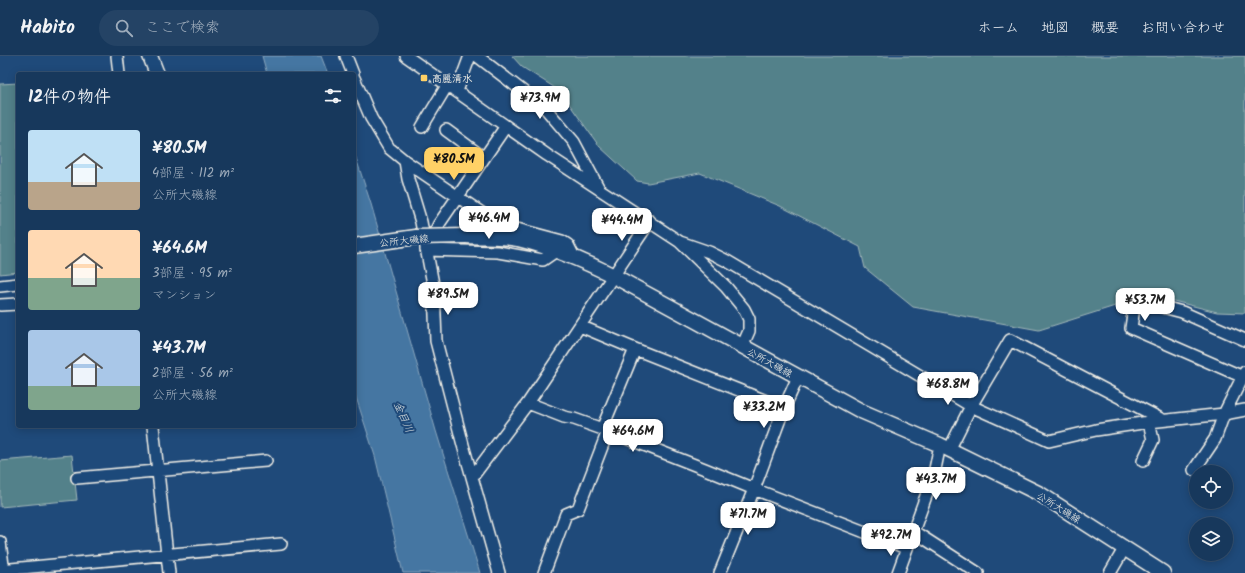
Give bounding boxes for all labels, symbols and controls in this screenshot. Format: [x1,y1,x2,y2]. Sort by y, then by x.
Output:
search box [99,10,379,46]
text: Habito [20,13,75,43]
text: ここで検索 [145,16,220,40]
icon: search [113,17,135,39]
text: ホーム [978,17,1019,39]
text: 地図 [1041,17,1069,39]
text: 概要 [1091,17,1119,39]
text: お問い合わせ [1141,17,1225,39]
place label: 高麗清水 [432,71,473,87]
marker: 高麗清水 [419,73,429,83]
text: 12件の物件 [28,84,111,111]
icon: filters [322,85,344,107]
pin: ¥73.9M [507,86,573,120]
text: ¥73.9M [520,88,560,109]
text: ¥80.5M [152,135,207,162]
icon: home [60,146,108,194]
pin: ¥80.5M [421,147,487,181]
text: ¥80.5M [433,149,475,170]
text: 4部屋 · 112 m² [152,163,234,184]
text: 公所大磯線 [152,185,217,206]
pin: ¥46.4M [456,206,522,240]
text: ¥46.4M [468,208,510,229]
pin: ¥44.4M [589,208,655,242]
text: ¥44.4M [601,210,643,231]
street label: 公所大磯線 [378,230,430,252]
text: ¥64.6M [152,235,207,262]
icon: home [60,246,108,294]
text: 3部屋 · 95 m² [152,263,232,284]
pin: ¥89.5M [415,282,481,316]
text: ¥89.5M [427,284,469,305]
text: マンション [152,285,216,306]
pin: ¥53.7M [1112,288,1178,322]
text: ¥53.7M [1125,290,1165,311]
text: ¥43.7M [152,335,206,362]
street label: 公所大磯線 [744,344,795,382]
icon: home [60,346,108,394]
text: 2部屋 · 56 m² [152,363,233,384]
pin: ¥68.8M [915,372,981,406]
text: ¥68.8M [926,374,970,395]
text: 公所大磯線 [152,385,217,406]
pin: ¥33.2M [731,395,797,429]
text: ¥33.2M [743,397,785,418]
water label: 金目川 [388,399,418,436]
pin: ¥64.6M [600,419,666,453]
text: ¥64.6M [612,421,654,442]
map controls [1189,465,1233,561]
button: locate [1189,465,1233,509]
pin: ¥43.7M [903,467,969,501]
text: ¥43.7M [915,469,957,490]
street label: 公所大磯線 [1033,488,1084,528]
pin: ¥71.7M [715,502,781,536]
text: ¥71.7M [729,504,767,525]
button: layers [1189,517,1233,561]
pin: ¥92.7M [858,523,924,557]
text: ¥92.7M [870,525,912,546]

